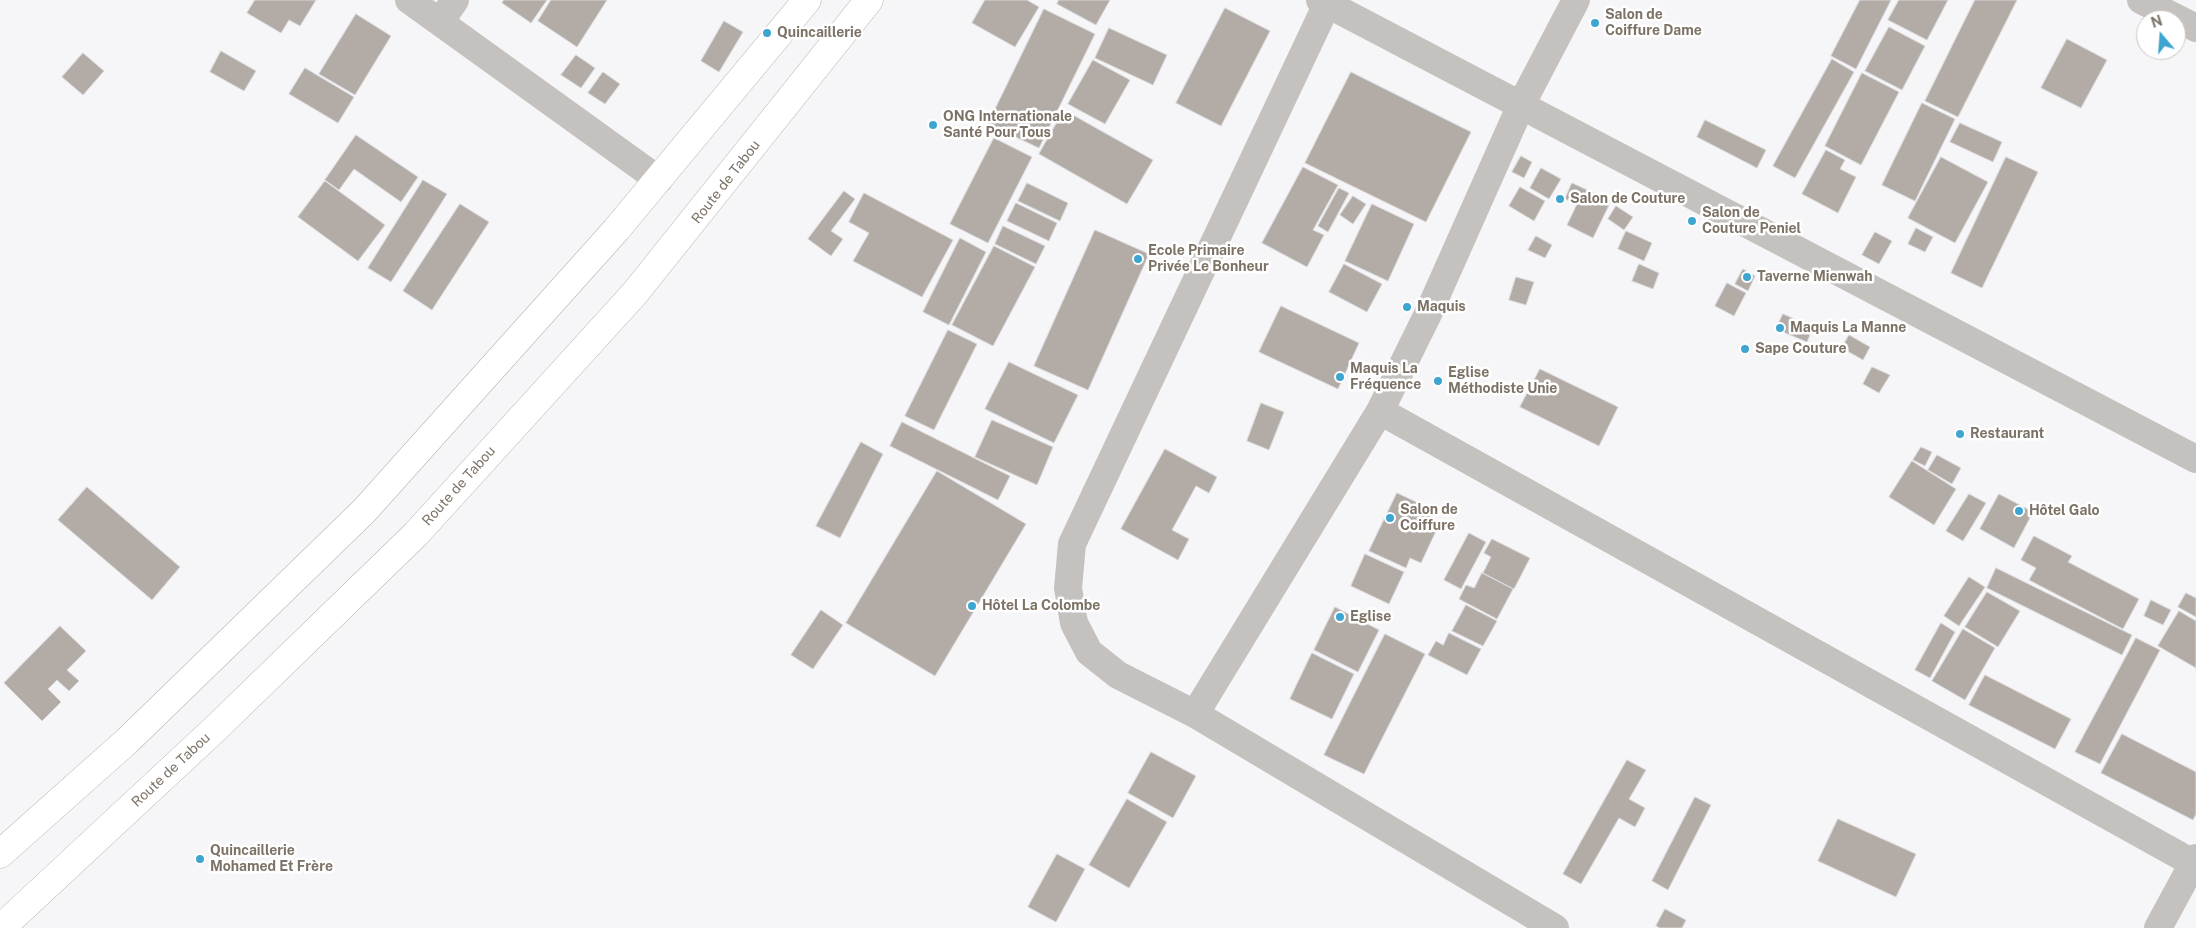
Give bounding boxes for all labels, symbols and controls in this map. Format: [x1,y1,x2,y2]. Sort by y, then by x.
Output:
place label: Salon de Coiffure Dame [1605,7,1702,40]
north arrow [2136,10,2186,60]
text: N [2149,12,2164,31]
marker: Salon de Coiffure Dame [1589,17,1601,29]
place label: Quincaillerie [777,25,862,41]
marker: Quincaillerie [761,27,773,39]
place label: ONG Internationale Santé Pour Tous [943,109,1072,142]
marker: ONG Internationale Santé Pour Tous [927,119,939,131]
street label: Route de Tabou [688,137,764,227]
place label: Salon de Couture [1570,191,1685,207]
marker: Salon de Couture [1554,193,1566,205]
place label: Salon de Couture Peniel [1702,205,1801,238]
marker: Salon de Couture Peniel [1686,215,1698,227]
place label: Ecole Primaire Privée Le Bonheur [1148,243,1269,276]
marker: Ecole Primaire Privée Le Bonheur [1132,253,1144,265]
place label: Taverne Mienwah [1757,269,1873,285]
marker: Taverne Mienwah [1741,271,1753,283]
place label: Maquis [1417,299,1466,315]
marker: Maquis [1401,301,1413,313]
place label: Maquis La Manne [1790,320,1906,336]
marker: Maquis La Manne [1774,322,1786,334]
place label: Sape Couture [1755,341,1847,357]
marker: Sape Couture [1739,343,1751,355]
place label: Maquis La Fréquence [1350,361,1421,394]
place label: Eglise Méthodiste Unie [1448,365,1557,398]
marker: Maquis La Fréquence [1334,371,1346,383]
marker: Eglise Méthodiste Unie [1432,375,1444,387]
place label: Restaurant [1970,426,2044,442]
marker: Restaurant [1954,428,1966,440]
street label: Route de Tabou [419,443,499,529]
place label: Salon de Coiffure [1400,502,1458,534]
place label: Hôtel Galo [2029,503,2100,519]
marker: Hôtel Galo [2013,505,2025,517]
marker: Salon de Coiffure [1384,512,1396,524]
place label: Hôtel La Colombe [982,598,1100,614]
marker: Hôtel La Colombe [966,600,978,612]
place label: Eglise [1350,609,1391,625]
marker: Eglise [1334,611,1346,623]
street label: Route de Tabou [128,729,214,811]
place label: Quincaillerie Mohamed Et Frère [210,843,333,876]
marker: Quincaillerie Mohamed Et Frère [194,853,206,865]

